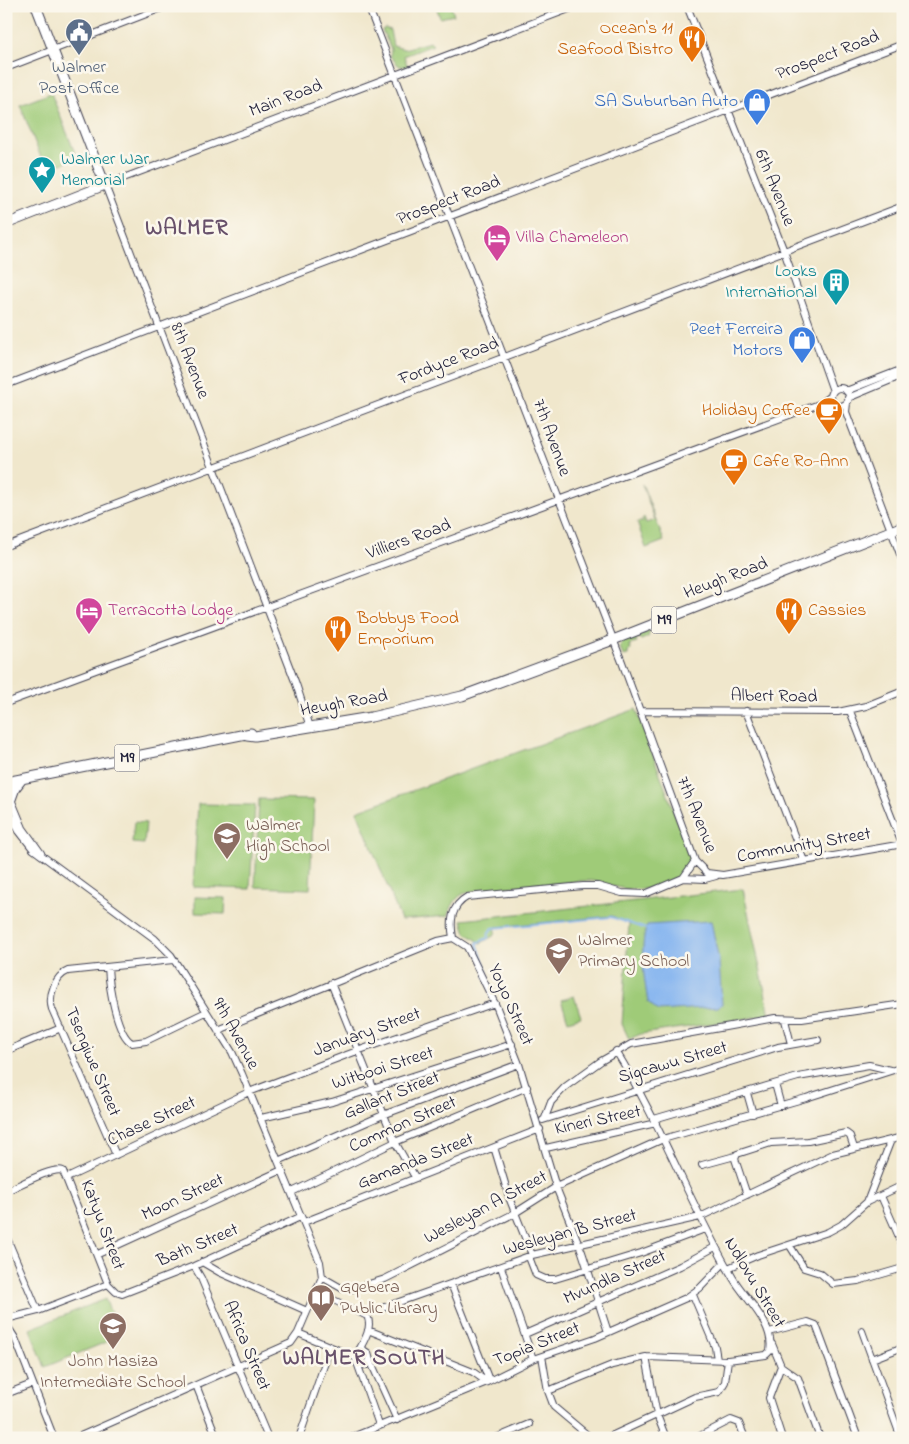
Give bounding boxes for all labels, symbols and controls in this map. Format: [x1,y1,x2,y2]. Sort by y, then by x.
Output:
place label: Ocean's 11 Seafood Bistro [558,16,673,63]
public building icon: Walmer Post Office [64,17,94,56]
restaurant icon: Ocean's 11 Seafood Bistro [677,24,707,63]
street label: Prospect Road [772,24,884,88]
place label: Walmer Post Office [39,55,120,102]
street label: Main Road [246,73,326,125]
shop icon: SA Suburban Auto [742,87,772,126]
place label: SA Suburban Auto [594,89,738,115]
street label: 6th Avenue [747,146,802,231]
place label: Walmer War Memorial [61,147,149,194]
place icon: Walmer War Memorial [27,155,57,194]
street label: Prospect Road [393,169,505,233]
district label: WALMER [145,213,229,245]
hotel icon: Villa Chameleon [482,223,512,262]
place label: Villa Chameleon [515,225,628,251]
place label: Looks International [725,259,817,306]
building icon: Looks International [821,267,851,306]
place label: Peet Ferreira Motors [689,317,783,364]
street label: 8th Avenue [163,319,216,404]
shop icon: Peet Ferreira Motors [787,325,817,364]
street label: Fordyce Road [394,331,503,393]
street label: 7th Avenue [525,396,577,481]
cafe icon: Holiday Coffee [814,396,844,435]
place label: Holiday Coffee [702,398,811,424]
cafe icon: Cafe Ro-Ann [719,447,749,486]
place label: Cafe Ro-Ann [753,449,849,475]
street label: Villiers Road [362,513,455,568]
street label: Heugh Road [680,551,772,608]
hotel icon: Terracotta Lodge [74,596,104,635]
restaurant icon: Cassies [774,596,804,635]
place label: Terracotta Lodge [108,598,234,625]
place label: Cassies [808,598,866,624]
place label: Bobbys Food Emporium [356,606,459,653]
road number: M9 [652,606,676,634]
restaurant icon: Bobbys Food Emporium [323,614,353,653]
street label: Albert Road [730,683,818,711]
street label: Heugh Road [298,684,390,725]
road number: M9 [114,744,140,771]
street label: 7th Avenue [669,773,723,858]
place label: Walmer High School [246,813,329,861]
school or university icon: Walmer High School [212,821,242,860]
street label: Community Street [735,821,873,871]
place label: Walmer Primary School [578,928,689,975]
school or university icon: Walmer Primary School [544,936,574,975]
street label: Yoyo Street [480,960,540,1050]
street label: 9th Avenue [205,993,266,1075]
street label: January Street [310,1001,424,1065]
street label: Tsengiwe Street [56,1003,127,1121]
street label: Sigcawu Street [615,1035,731,1092]
street label: Witbooi Street [329,1040,437,1098]
street label: Gallant Street [340,1065,444,1127]
street label: Chase Street [103,1090,201,1154]
street label: Common Street [345,1090,461,1160]
street label: Kineri Street [552,1099,644,1143]
street label: Gamanda Street [354,1127,478,1197]
street label: Wesleyan A Street [420,1165,552,1251]
street label: Moon Street [137,1168,229,1228]
street label: Katyu Street [73,1176,131,1274]
street label: Wesleyan B Street [500,1203,640,1263]
street label: Bath Street [152,1217,243,1275]
street label: Ndlovu Street [717,1233,791,1333]
street label: Mvundla Street [560,1244,670,1312]
place label: Gqebera Public Library [340,1275,438,1322]
library icon: Gqebera Public Library [306,1283,336,1322]
street label: Africa Street [215,1297,277,1395]
school or university icon: John Masiza Intermediate School [98,1311,128,1350]
street label: Topia Street [490,1316,584,1374]
district label: WALMER SOUTH [283,1343,445,1375]
place label: John Masiza Intermediate School [40,1349,186,1396]

